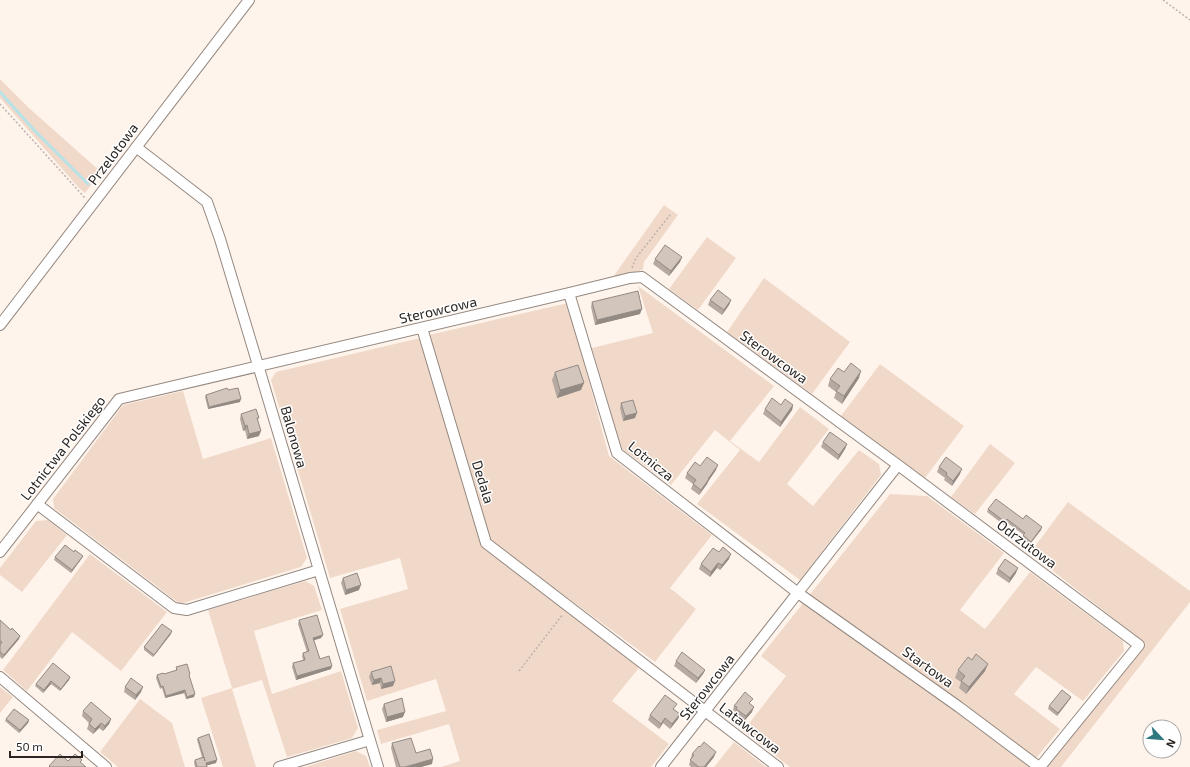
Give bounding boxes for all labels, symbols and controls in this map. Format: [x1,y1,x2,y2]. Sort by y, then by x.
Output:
street label: Przelotowa [84,119,141,188]
street label: Sterowcowa [397,292,478,327]
street label: Sterowcowa [737,326,811,387]
street label: Lotnictwa Polskiego [17,392,109,503]
street label: Balonowa [278,404,311,470]
street label: Lotnicza [625,437,678,484]
street label: Dedala [469,458,498,506]
street label: Odrzutowa [994,516,1061,572]
street label: Startowa [900,642,957,691]
street label: Sterowcowa [675,650,738,723]
street label: Latawcowa [716,698,784,757]
north arrow [1142,719,1182,759]
scale bar [10,733,82,759]
text: N [1164,737,1179,750]
text: 50 m [16,739,43,753]

